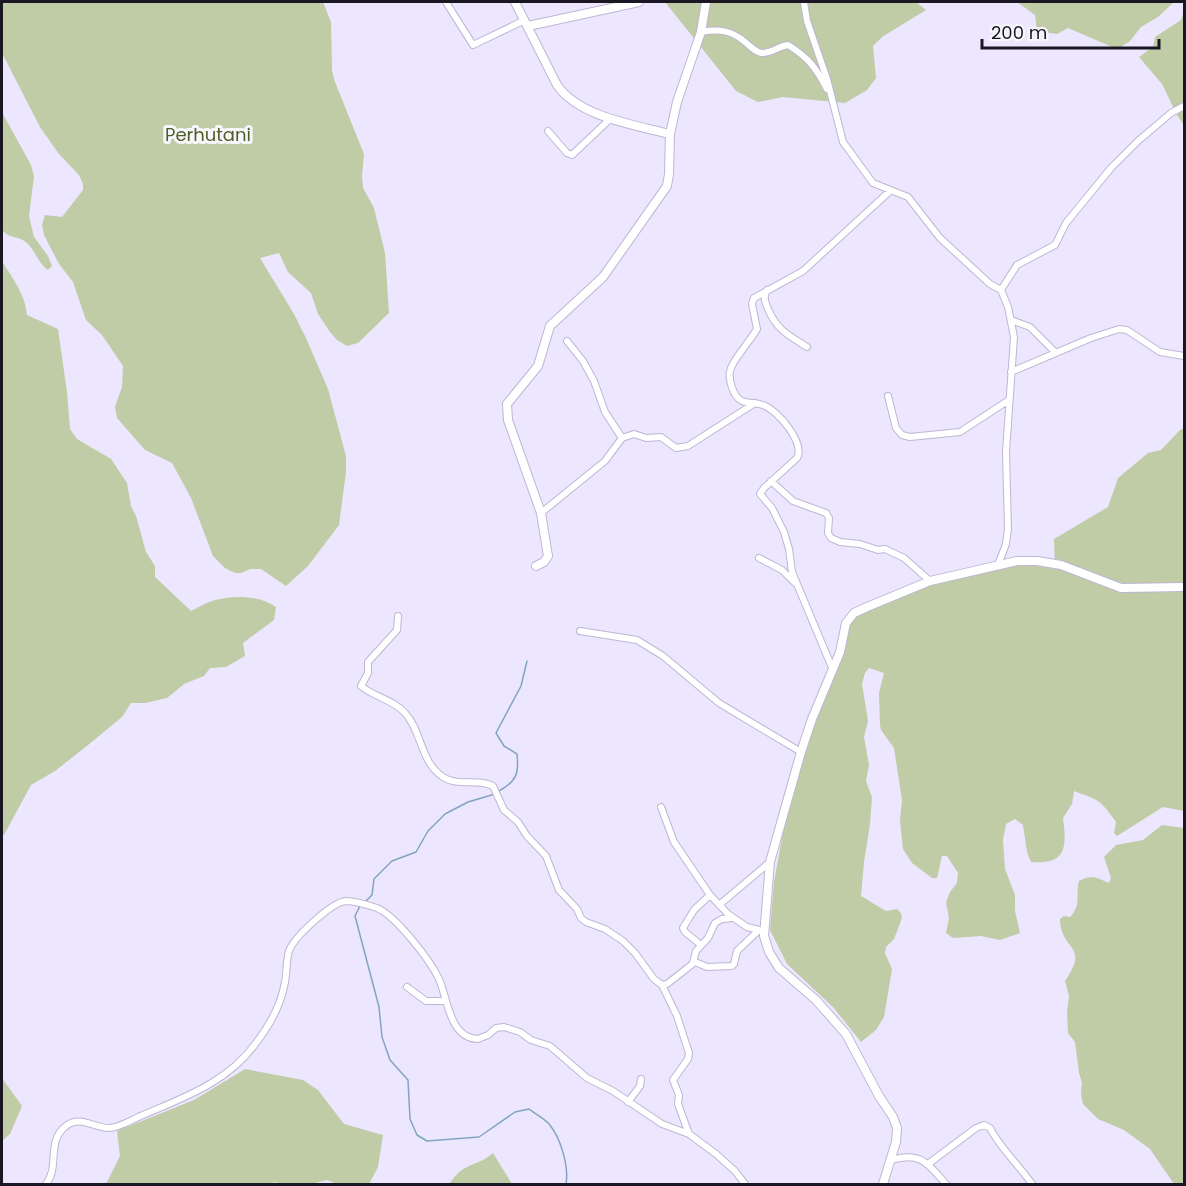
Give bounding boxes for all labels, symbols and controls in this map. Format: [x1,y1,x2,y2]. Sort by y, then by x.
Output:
scale bar [982,12,1159,50]
text: 200 m [991,20,1047,45]
park label: Perhutani [165,122,251,147]

